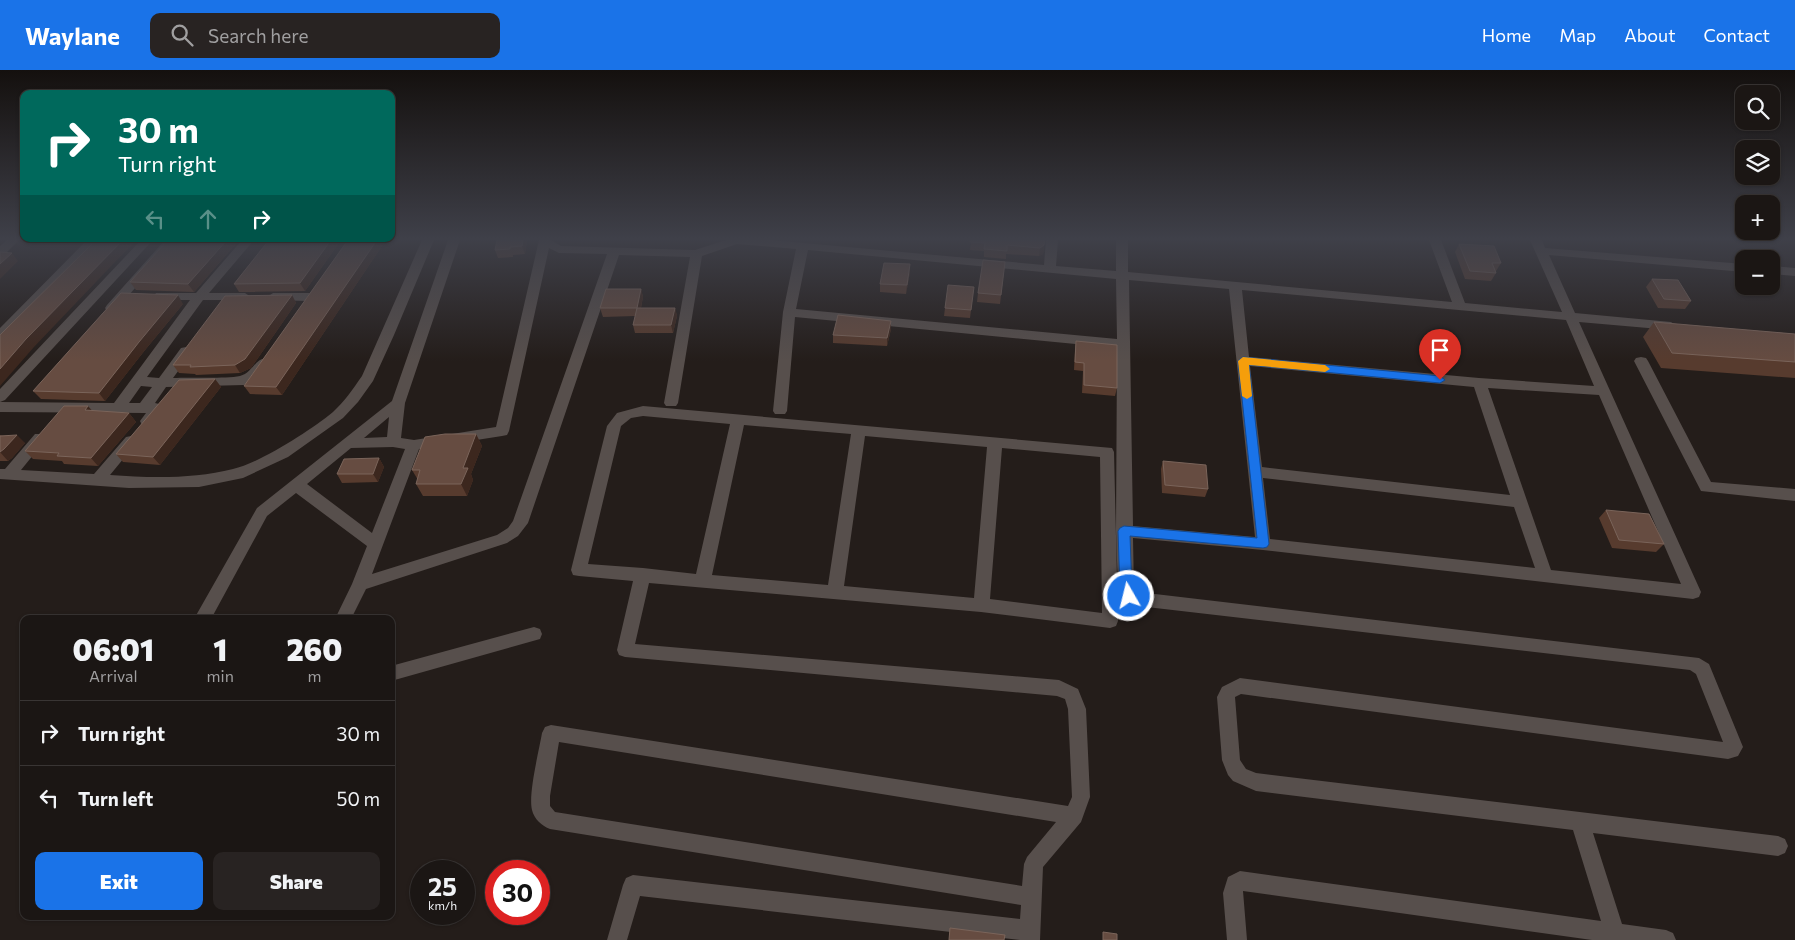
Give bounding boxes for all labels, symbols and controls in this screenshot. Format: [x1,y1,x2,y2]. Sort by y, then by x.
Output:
search box [150,13,500,58]
text: Waylane [25,21,120,50]
icon: search [168,21,196,49]
text: Search here [208,24,308,47]
text: Home [1482,24,1531,46]
text: Map [1559,24,1596,46]
text: About [1624,24,1676,46]
text: Contact [1704,24,1770,46]
map controls [1735,85,1780,295]
button: search [1735,85,1780,130]
text: 30 m [118,107,199,150]
icon: right [35,110,100,175]
button: layers [1735,140,1780,185]
text: Turn right [118,150,216,177]
button: + [1735,195,1780,240]
icon: left [141,205,169,233]
icon: ahead [194,205,222,233]
icon: right [247,205,275,233]
button: − [1735,250,1780,295]
pin [1419,329,1461,380]
icon: arrive [1426,336,1454,364]
position arrow [1102,569,1154,621]
text: 06:01 [73,630,154,667]
text: 1 [213,630,227,667]
text: 260 [286,630,342,667]
text: Arrival [89,666,138,685]
text: min [207,666,234,685]
text: m [307,666,321,685]
icon: right [35,719,63,747]
text: Turn right [78,722,165,745]
text: 30 m [337,722,380,745]
icon: left [35,784,63,812]
text: Turn left [78,787,153,810]
text: 50 m [336,787,380,810]
button: Exit [35,852,203,910]
button: Share [213,852,380,910]
speed limit sign: 30 [485,860,550,925]
text: 25 [428,871,457,901]
text: km/h [428,898,457,912]

